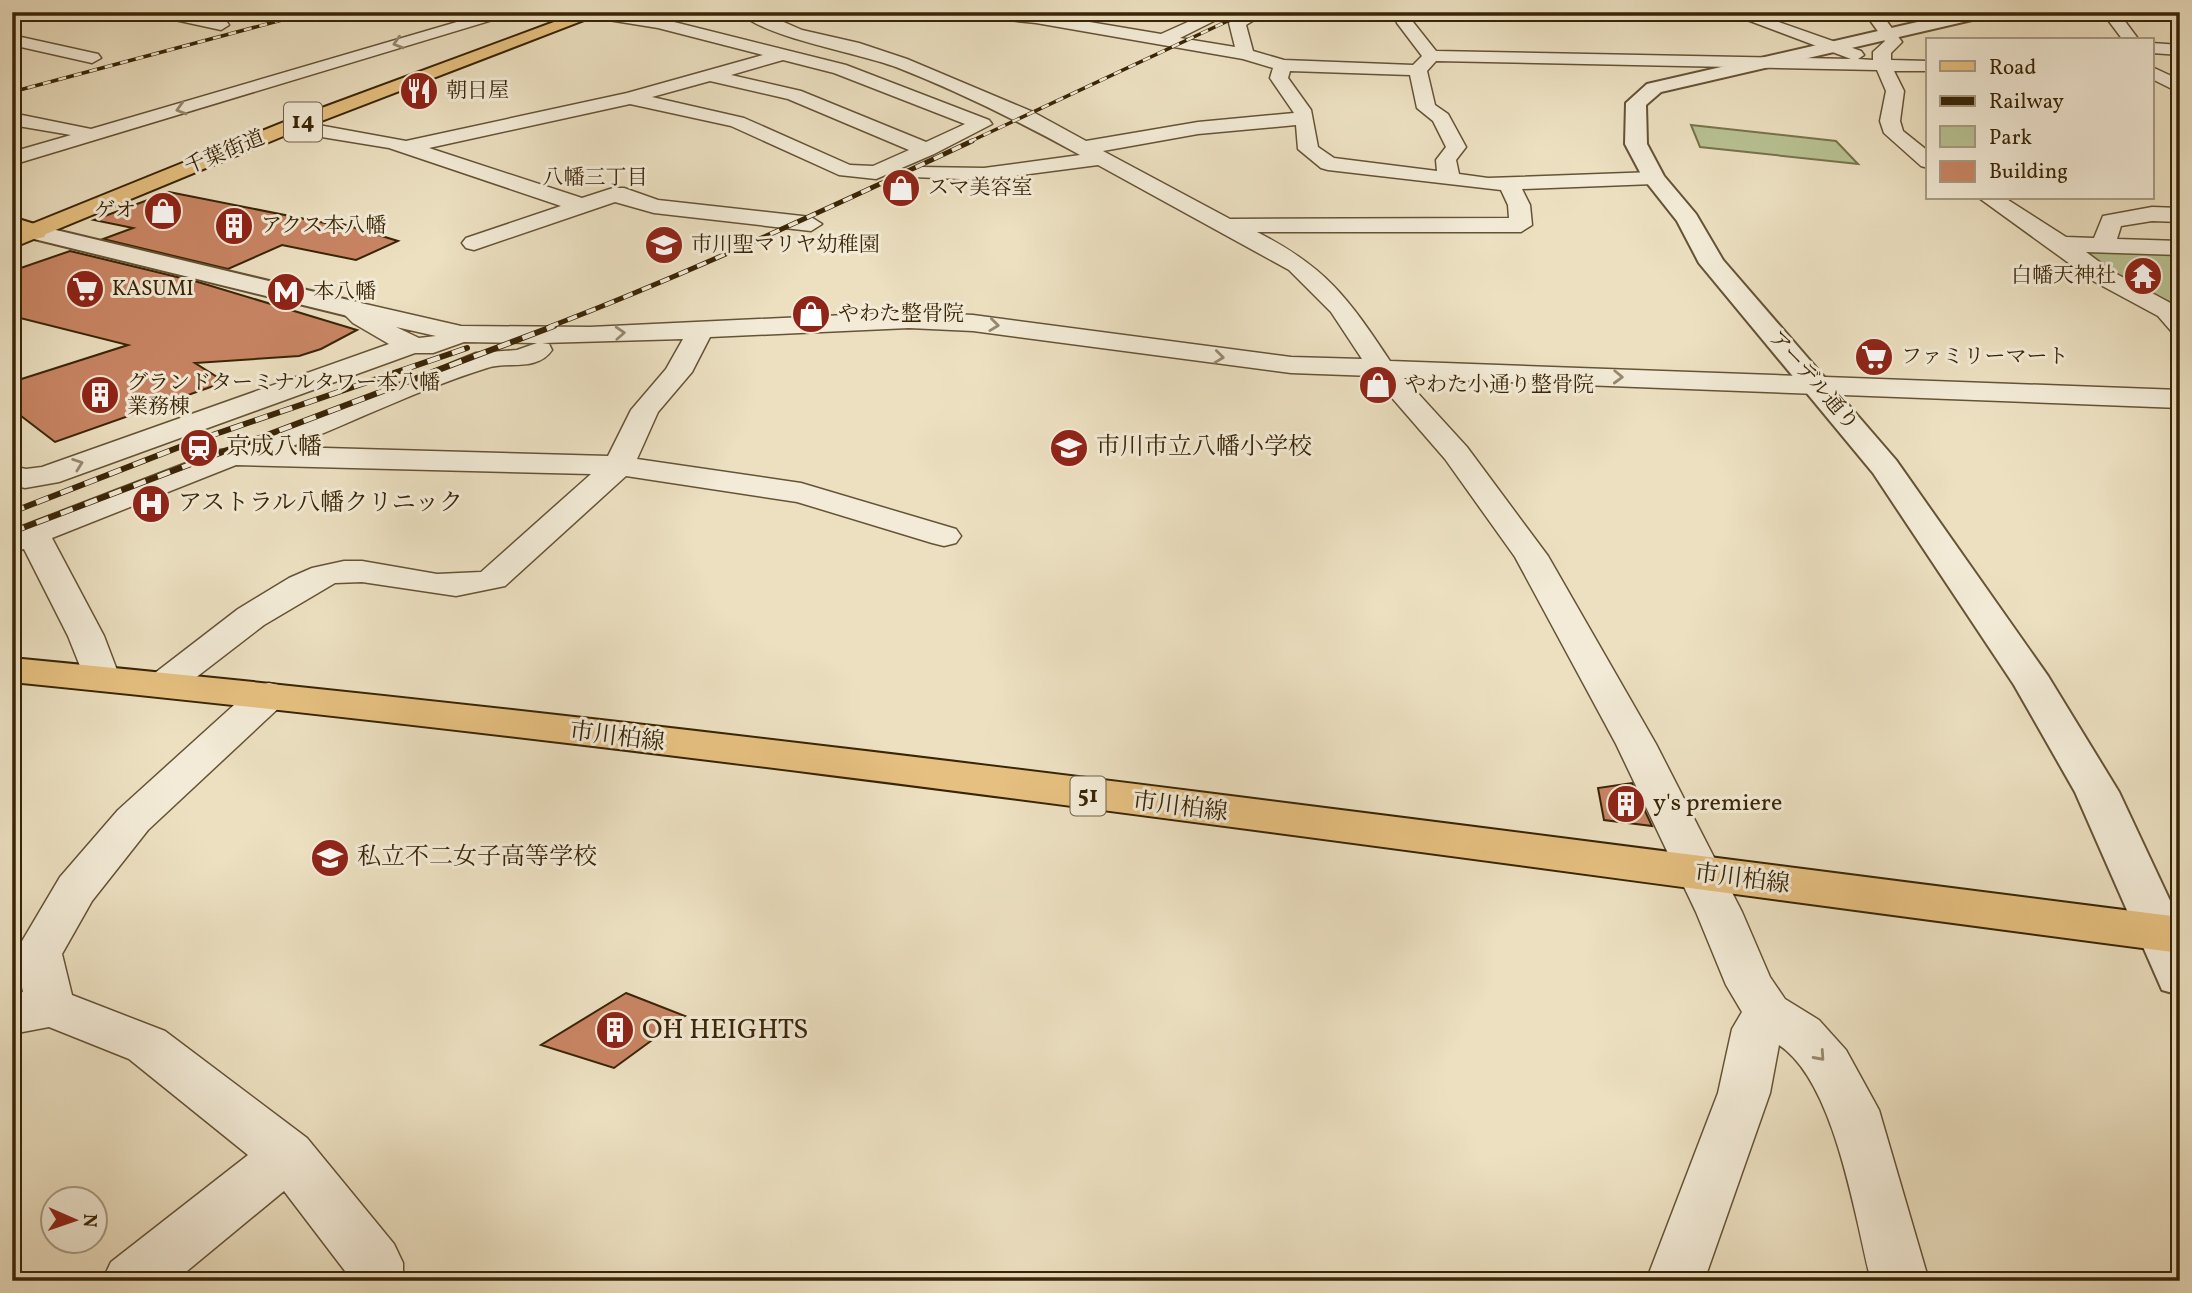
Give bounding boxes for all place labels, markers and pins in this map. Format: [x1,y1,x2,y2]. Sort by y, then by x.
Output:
restaurant icon: 朝日屋 [398,70,440,112]
place label: 朝日屋 [446,77,509,106]
shop icon: スマ美容室 [880,167,922,209]
place label: スマ美容室 [928,174,1033,203]
shop icon: ゲオ [142,190,184,232]
place label: ゲオ [94,197,136,226]
building icon: アクス本八幡 [213,205,255,247]
place label: アクス本八幡 [261,212,386,241]
school or university icon: 市川聖マリヤ幼稚園 [643,224,685,266]
place label: 市川聖マリヤ幼稚園 [691,231,880,260]
temple icon: 白幡天神社 [2122,255,2164,297]
place label: 白幡天神社 [2011,262,2116,291]
supermarket icon: KASUMI [64,268,106,310]
metro station icon: 本八幡 [265,271,307,313]
place label: KASUMI [112,275,194,304]
place label: 本八幡 [313,278,376,307]
shop icon: やわた整骨院 [790,293,832,335]
place label: やわた整骨院 [838,300,964,329]
supermarket icon: ファミリーマート [1853,336,1895,378]
place label: ファミリーマート [1901,343,2069,372]
shop icon: やわた小通り整骨院 [1357,364,1399,406]
place label: グランドターミナルタワー本八幡 業務棟 [127,369,440,422]
place label: やわた小通り整骨院 [1405,371,1594,400]
building icon: グランドターミナルタワー本八幡 業務棟 [79,374,121,416]
station icon: 京成八幡 [178,427,220,469]
school or university icon: 市川市立八幡小学校 [1048,427,1090,469]
place label: 京成八幡 [226,431,322,465]
place label: 市川市立八幡小学校 [1096,431,1312,465]
hospital icon: アストラル八幡クリニック [130,483,172,525]
place label: アストラル八幡クリニック [178,487,463,521]
building icon: y's premiere [1605,783,1647,825]
place label: y's premiere [1653,787,1782,821]
school or university icon: 私立不二女子高等学校 [309,837,351,879]
place label: 私立不二女子高等学校 [357,841,597,875]
building icon: OH HEIGHTS [594,1009,636,1051]
place label: OH HEIGHTS [642,1011,809,1050]

